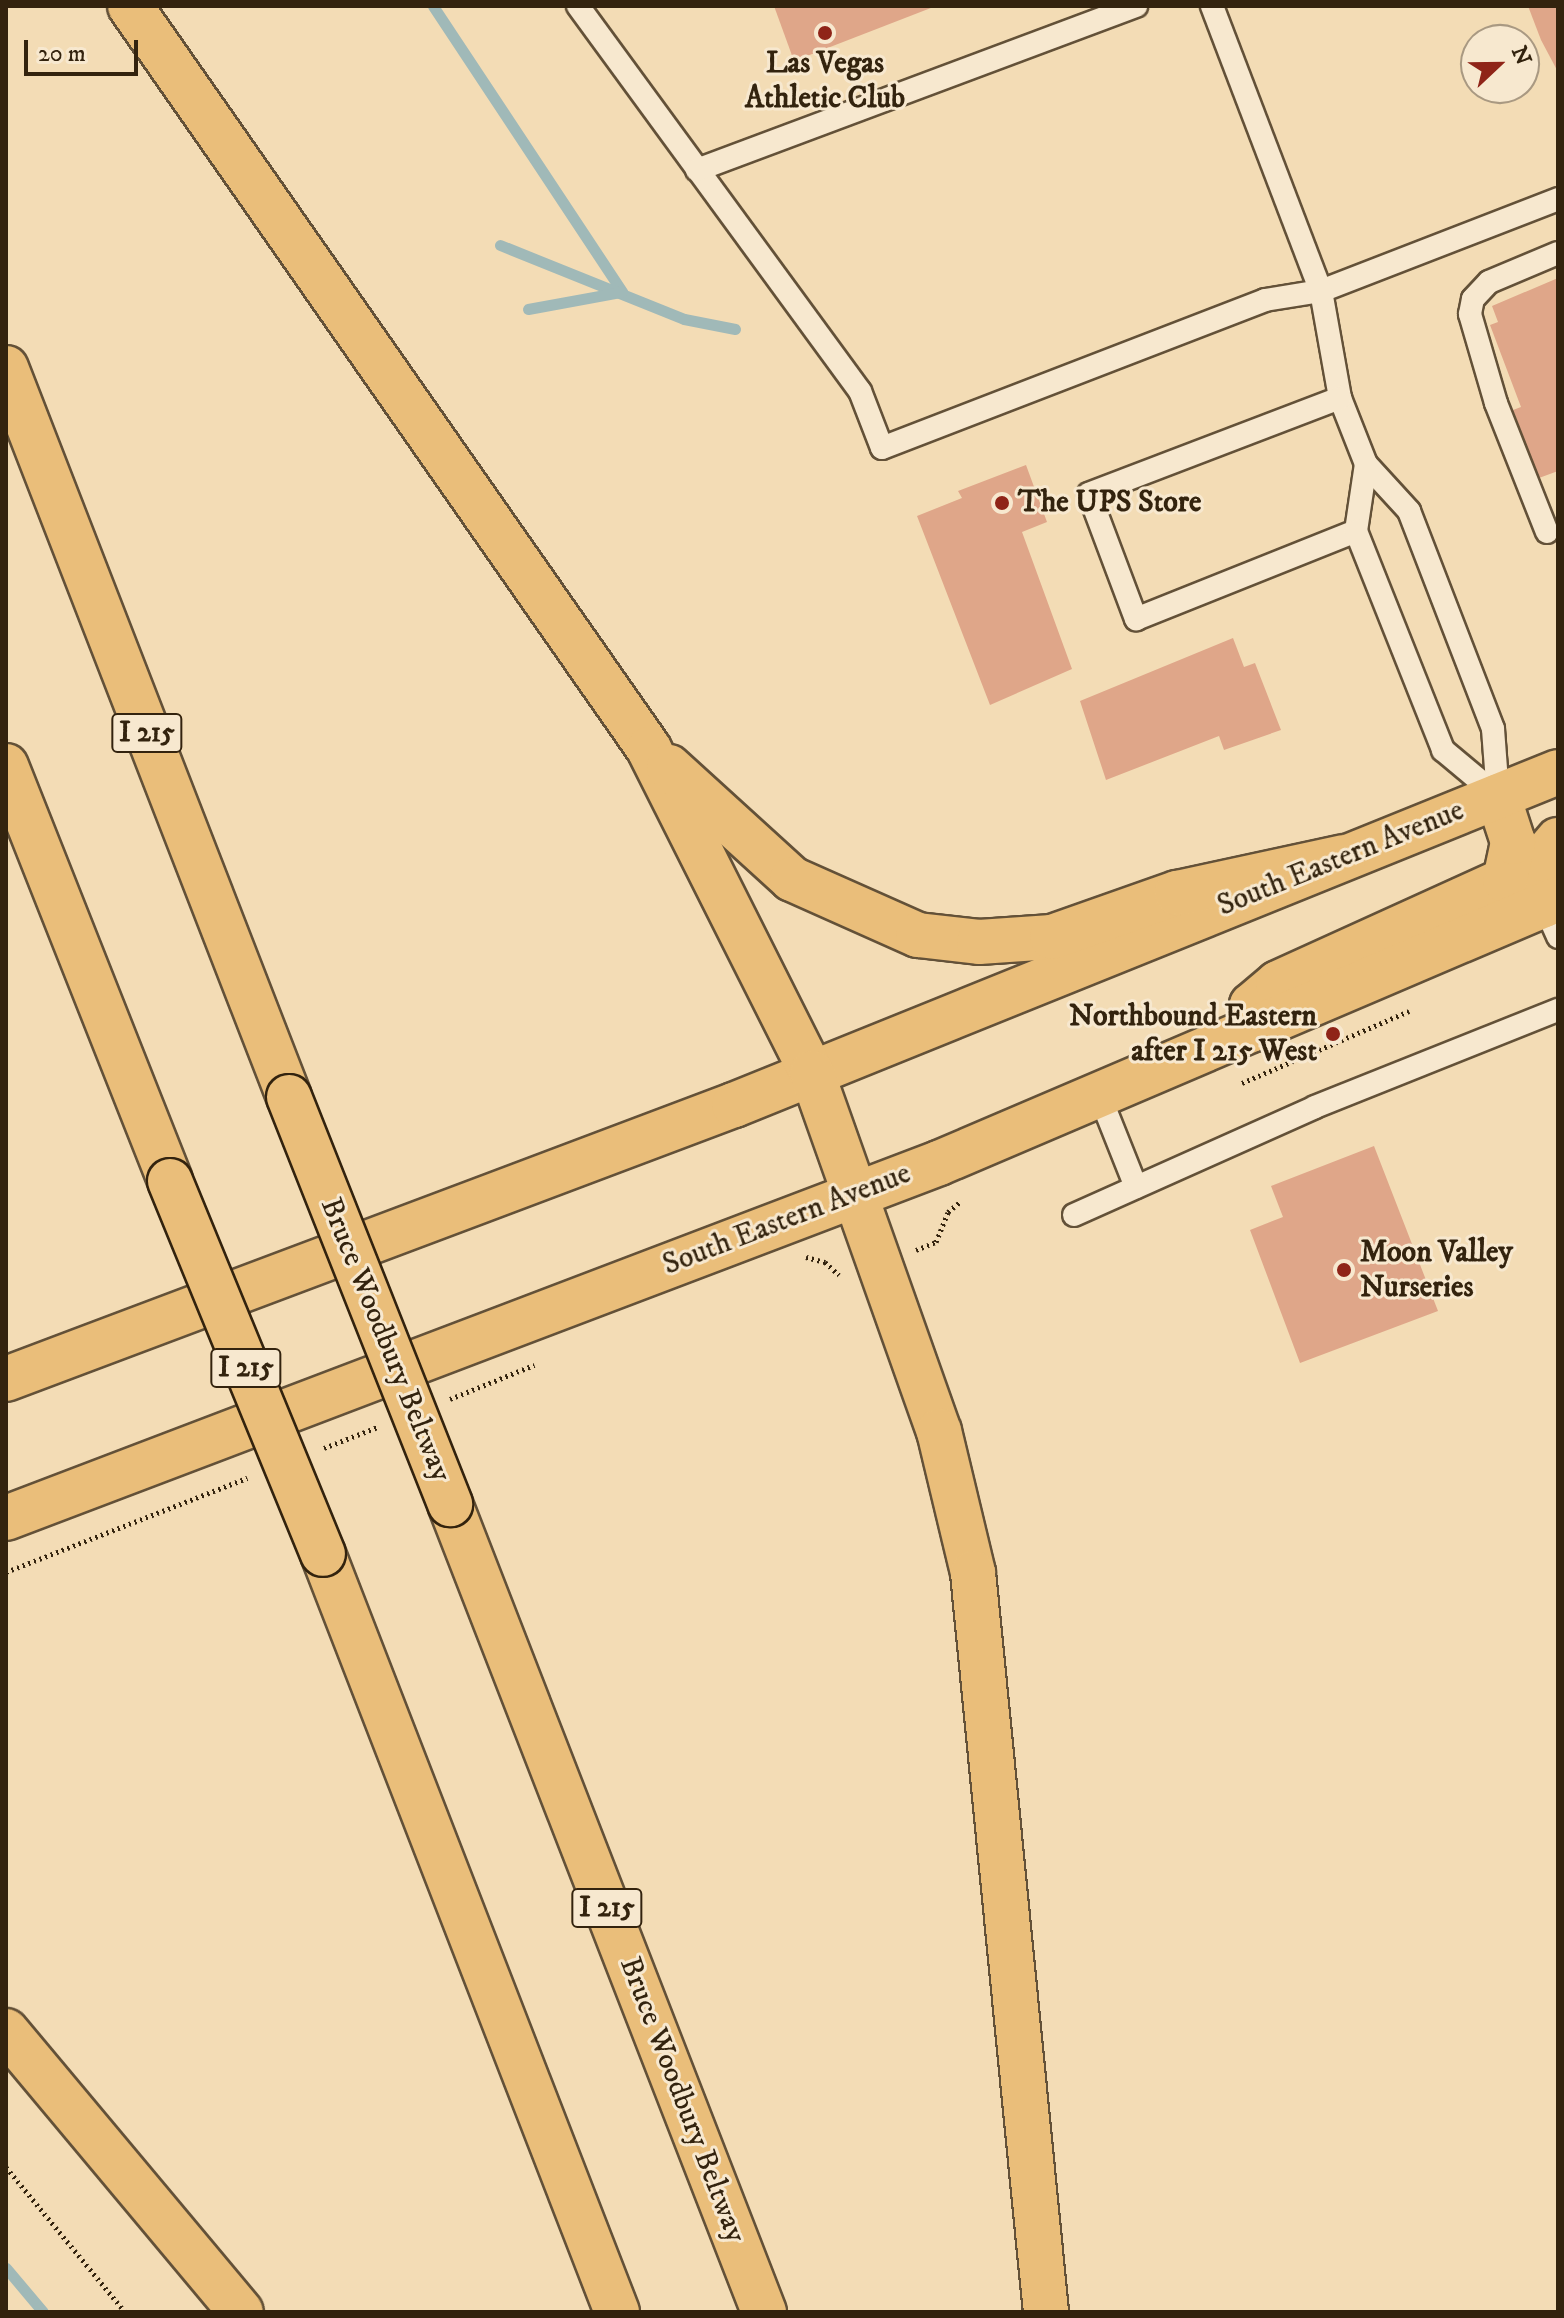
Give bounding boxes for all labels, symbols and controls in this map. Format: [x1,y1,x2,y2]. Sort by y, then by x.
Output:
scale bar [28,24,142,74]
marker: Las Vegas Athletic Club [816,24,834,42]
north arrow [1460,24,1540,104]
text: 20 m [38,39,86,69]
text: N [1505,42,1537,69]
place label: Las Vegas Athletic Club [745,46,905,116]
place label: The UPS Store [1018,485,1201,521]
marker: The UPS Store [993,494,1011,512]
road number: I 215 [111,709,183,757]
street label: South Eastern Avenue [1213,793,1469,925]
place label: Northbound Eastern after I 215 West [1069,999,1317,1070]
marker: Northbound Eastern after I 215 West [1324,1025,1342,1043]
street label: South Eastern Avenue [658,1156,916,1284]
street label: Bruce Woodbury Beltway [312,1193,458,1487]
place label: Moon Valley Nurseries [1360,1235,1513,1306]
marker: Moon Valley Nurseries [1335,1261,1353,1279]
road number: I 215 [210,1344,282,1392]
road number: I 215 [571,1884,643,1932]
street label: Bruce Woodbury Beltway [611,1952,753,2248]

